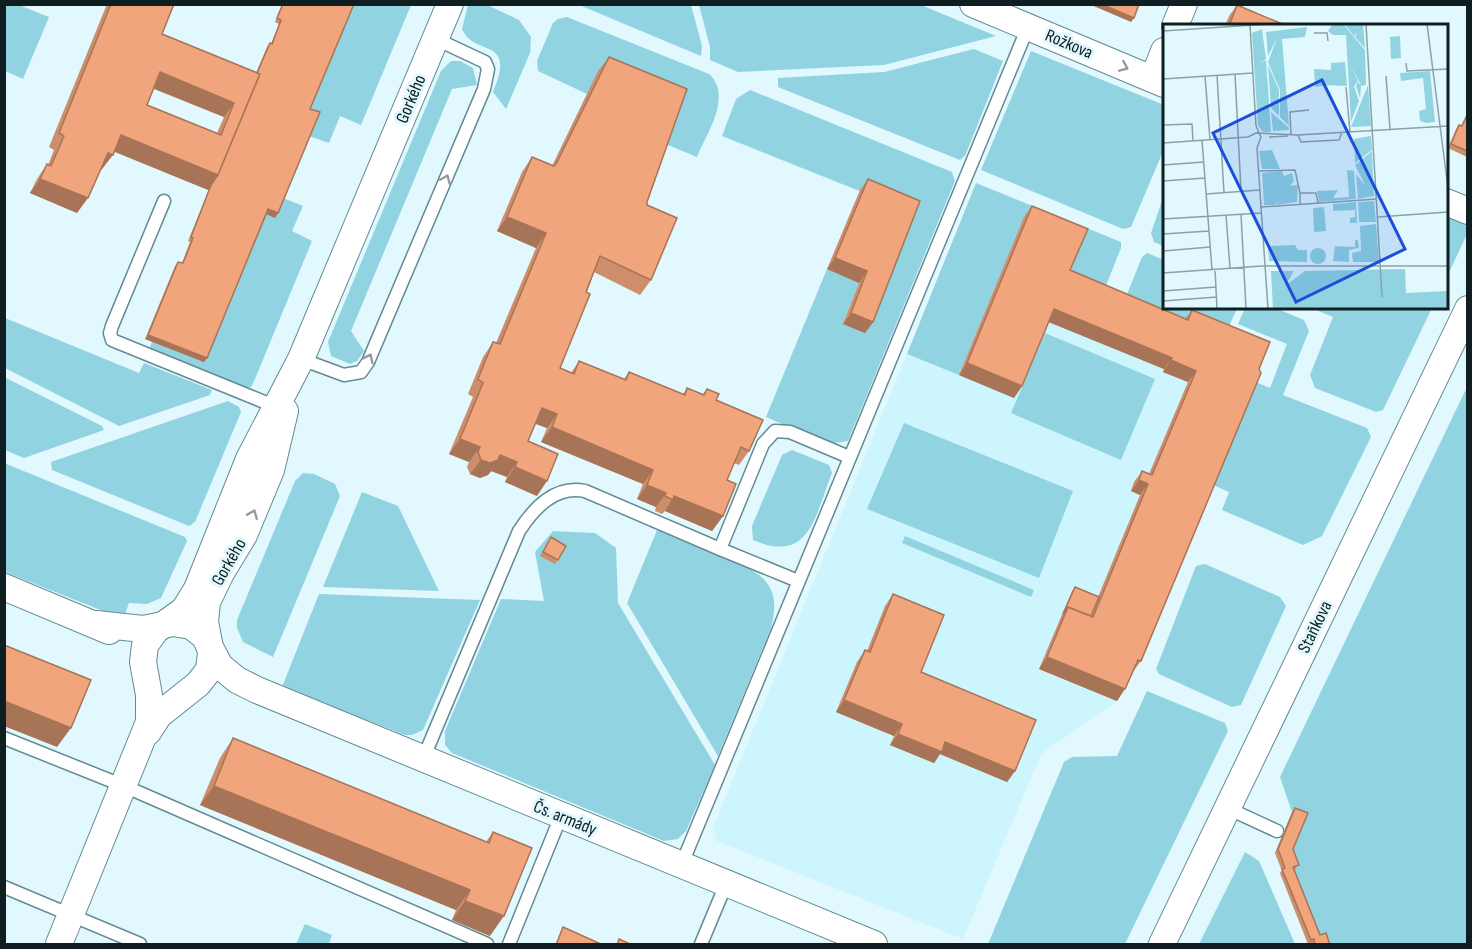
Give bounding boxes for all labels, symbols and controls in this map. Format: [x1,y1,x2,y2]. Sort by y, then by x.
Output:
inset map [1163,24,1448,309]
street label: Rožkova [1042,25,1096,63]
one-way arrow [1117,60,1128,72]
street label: Gorkého [391,72,431,126]
one-way arrow [438,174,450,185]
one-way arrow [362,354,373,364]
one-way arrow [246,509,258,520]
street label: Gorkého [207,535,251,589]
street label: Staňkova [1293,597,1337,656]
street label: Čs. armády [530,796,600,840]

